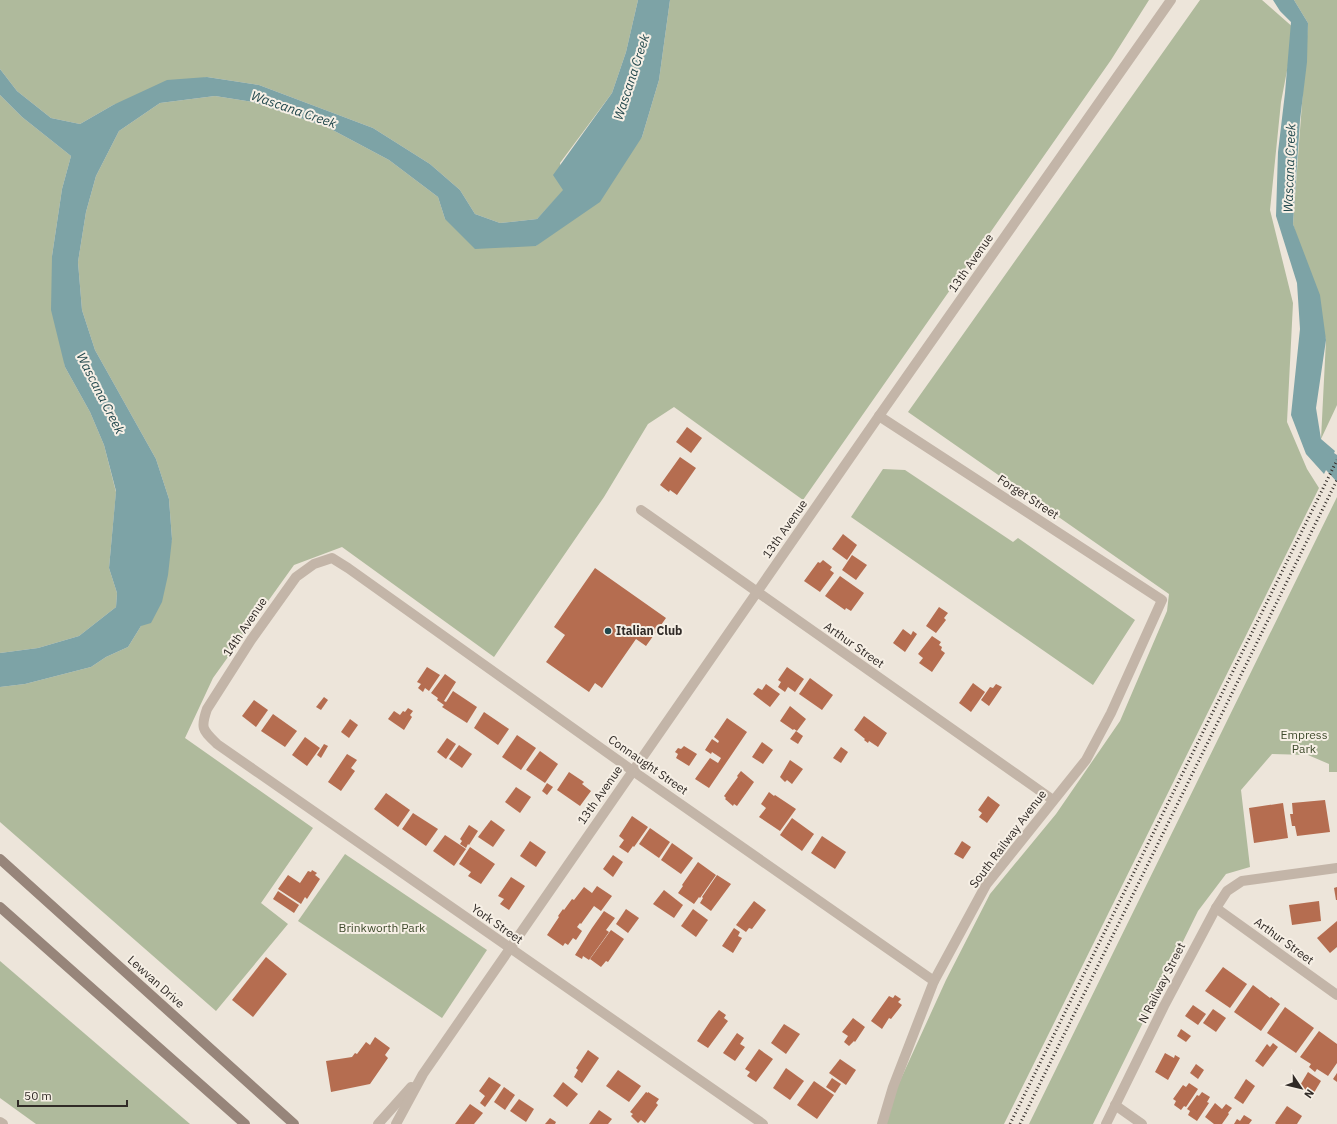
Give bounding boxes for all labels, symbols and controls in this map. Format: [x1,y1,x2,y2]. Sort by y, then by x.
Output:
water label: Wascana Creek [610,32,653,122]
water label: Wascana Creek [249,87,339,132]
water label: Wascana Creek [1279,123,1300,213]
street label: 13th Avenue [945,230,997,295]
water label: Wascana Creek [73,350,128,437]
street label: Forget Street [995,471,1062,522]
street label: 13th Avenue [759,496,811,561]
street label: 14th Avenue [219,594,270,659]
street label: Arthur Street [821,618,887,671]
place label: Italian Club [616,623,682,638]
marker: Italian Club [603,626,613,636]
park label: Empress Park [1281,727,1328,756]
street label: Connaught Street [605,731,691,798]
street label: 13th Avenue [574,762,626,827]
street label: South Railway Avenue [966,786,1050,891]
street label: York Street [469,900,526,947]
street label: Arthur Street [1252,914,1317,967]
park label: Brinkworth Park [339,920,426,935]
street label: N Railway Street [1135,940,1188,1026]
street label: Lewvan Drive [125,952,188,1011]
north arrow [1281,1068,1321,1108]
scale bar [18,1082,127,1108]
text: N [1301,1086,1317,1101]
text: 50 m [24,1088,52,1103]

